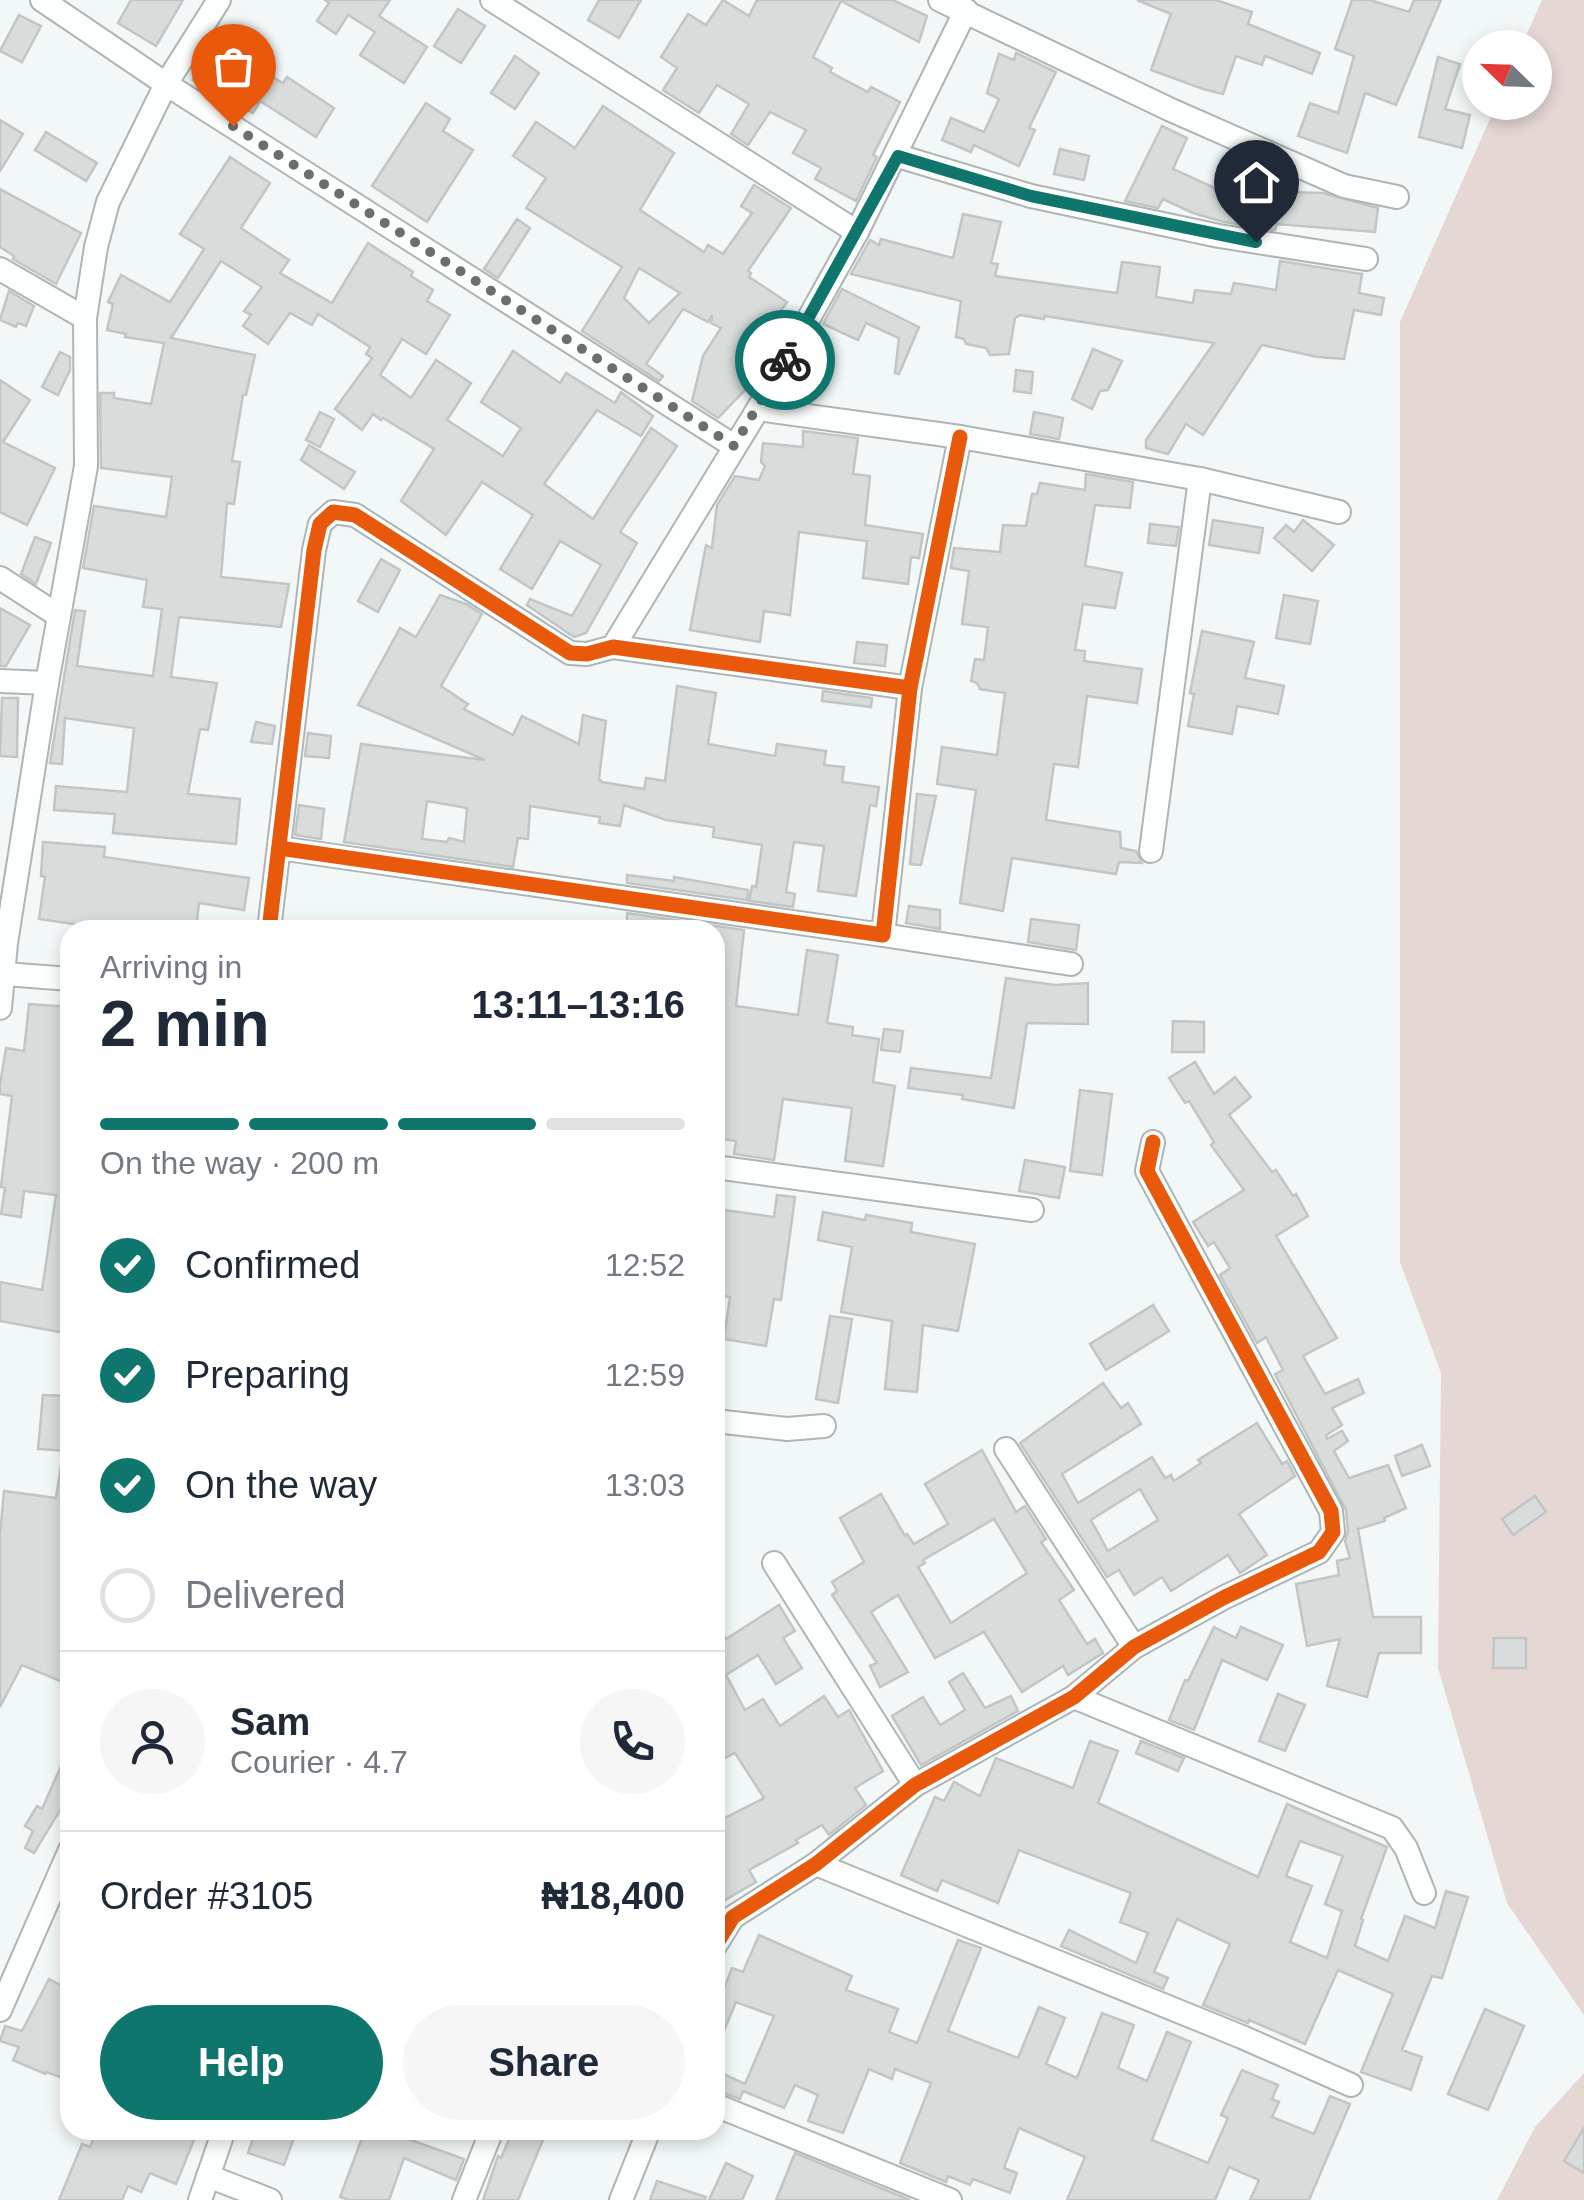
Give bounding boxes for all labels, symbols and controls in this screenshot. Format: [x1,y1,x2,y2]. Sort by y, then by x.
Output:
pin [191,24,276,127]
north arrow [1462,30,1552,120]
map controls [1462,30,1552,120]
icon: bag [206,39,261,94]
pin [1214,140,1299,243]
icon: home [1229,155,1284,210]
courier [735,310,835,410]
icon: bike [758,333,813,388]
text: Arriving in [100,949,242,985]
text: 13:11–13:16 [472,984,685,1026]
text: 2 min [100,987,270,1060]
text: On the way · 200 m [100,1145,379,1181]
icon: check [100,1238,155,1293]
text: Confirmed [185,1244,360,1286]
text: 12:52 [605,1247,685,1283]
icon: check [100,1348,155,1403]
text: Preparing [185,1354,350,1396]
text: 12:59 [605,1357,685,1393]
icon: check [100,1458,155,1513]
text: On the way [185,1464,377,1506]
text: 13:03 [605,1467,685,1503]
text: Delivered [185,1574,346,1616]
button: person [100,1689,205,1794]
button: phone [580,1689,685,1794]
text: Sam [230,1701,310,1743]
text: Courier · 4.7 [230,1744,408,1780]
text: Order #3105 [100,1875,313,1917]
text: ₦18,400 [541,1875,685,1917]
button: Help [100,2005,383,2120]
button: Share [403,2005,685,2120]

